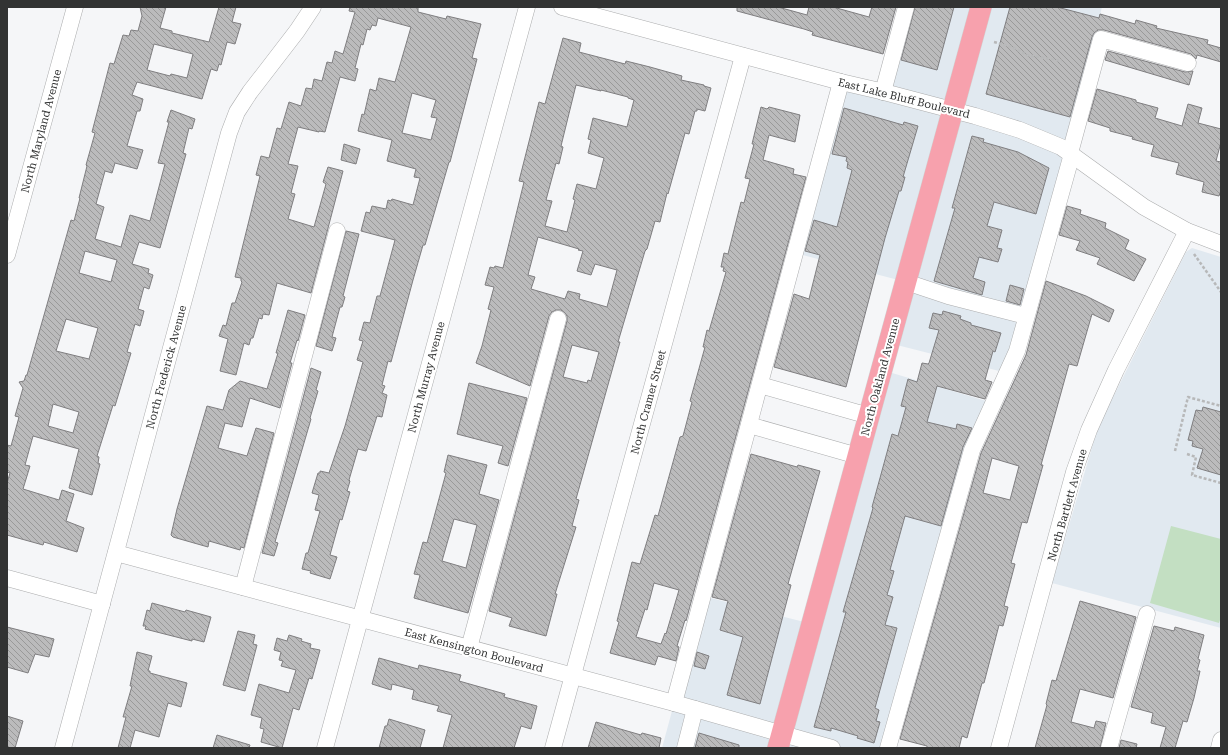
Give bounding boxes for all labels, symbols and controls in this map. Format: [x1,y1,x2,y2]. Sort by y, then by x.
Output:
street label: North Maryland Avenue [19,68,64,194]
street label: East Lake Bluff Boulevard [836,76,971,121]
street label: North Frederick Avenue [144,304,189,430]
street label: North Oakland Avenue [859,317,902,437]
street label: North Murray Avenue [405,320,448,434]
street label: North Cramer Street [628,349,669,456]
street label: North Bartlett Avenue [1045,448,1090,563]
street label: East Kensington Boulevard [403,626,545,675]

